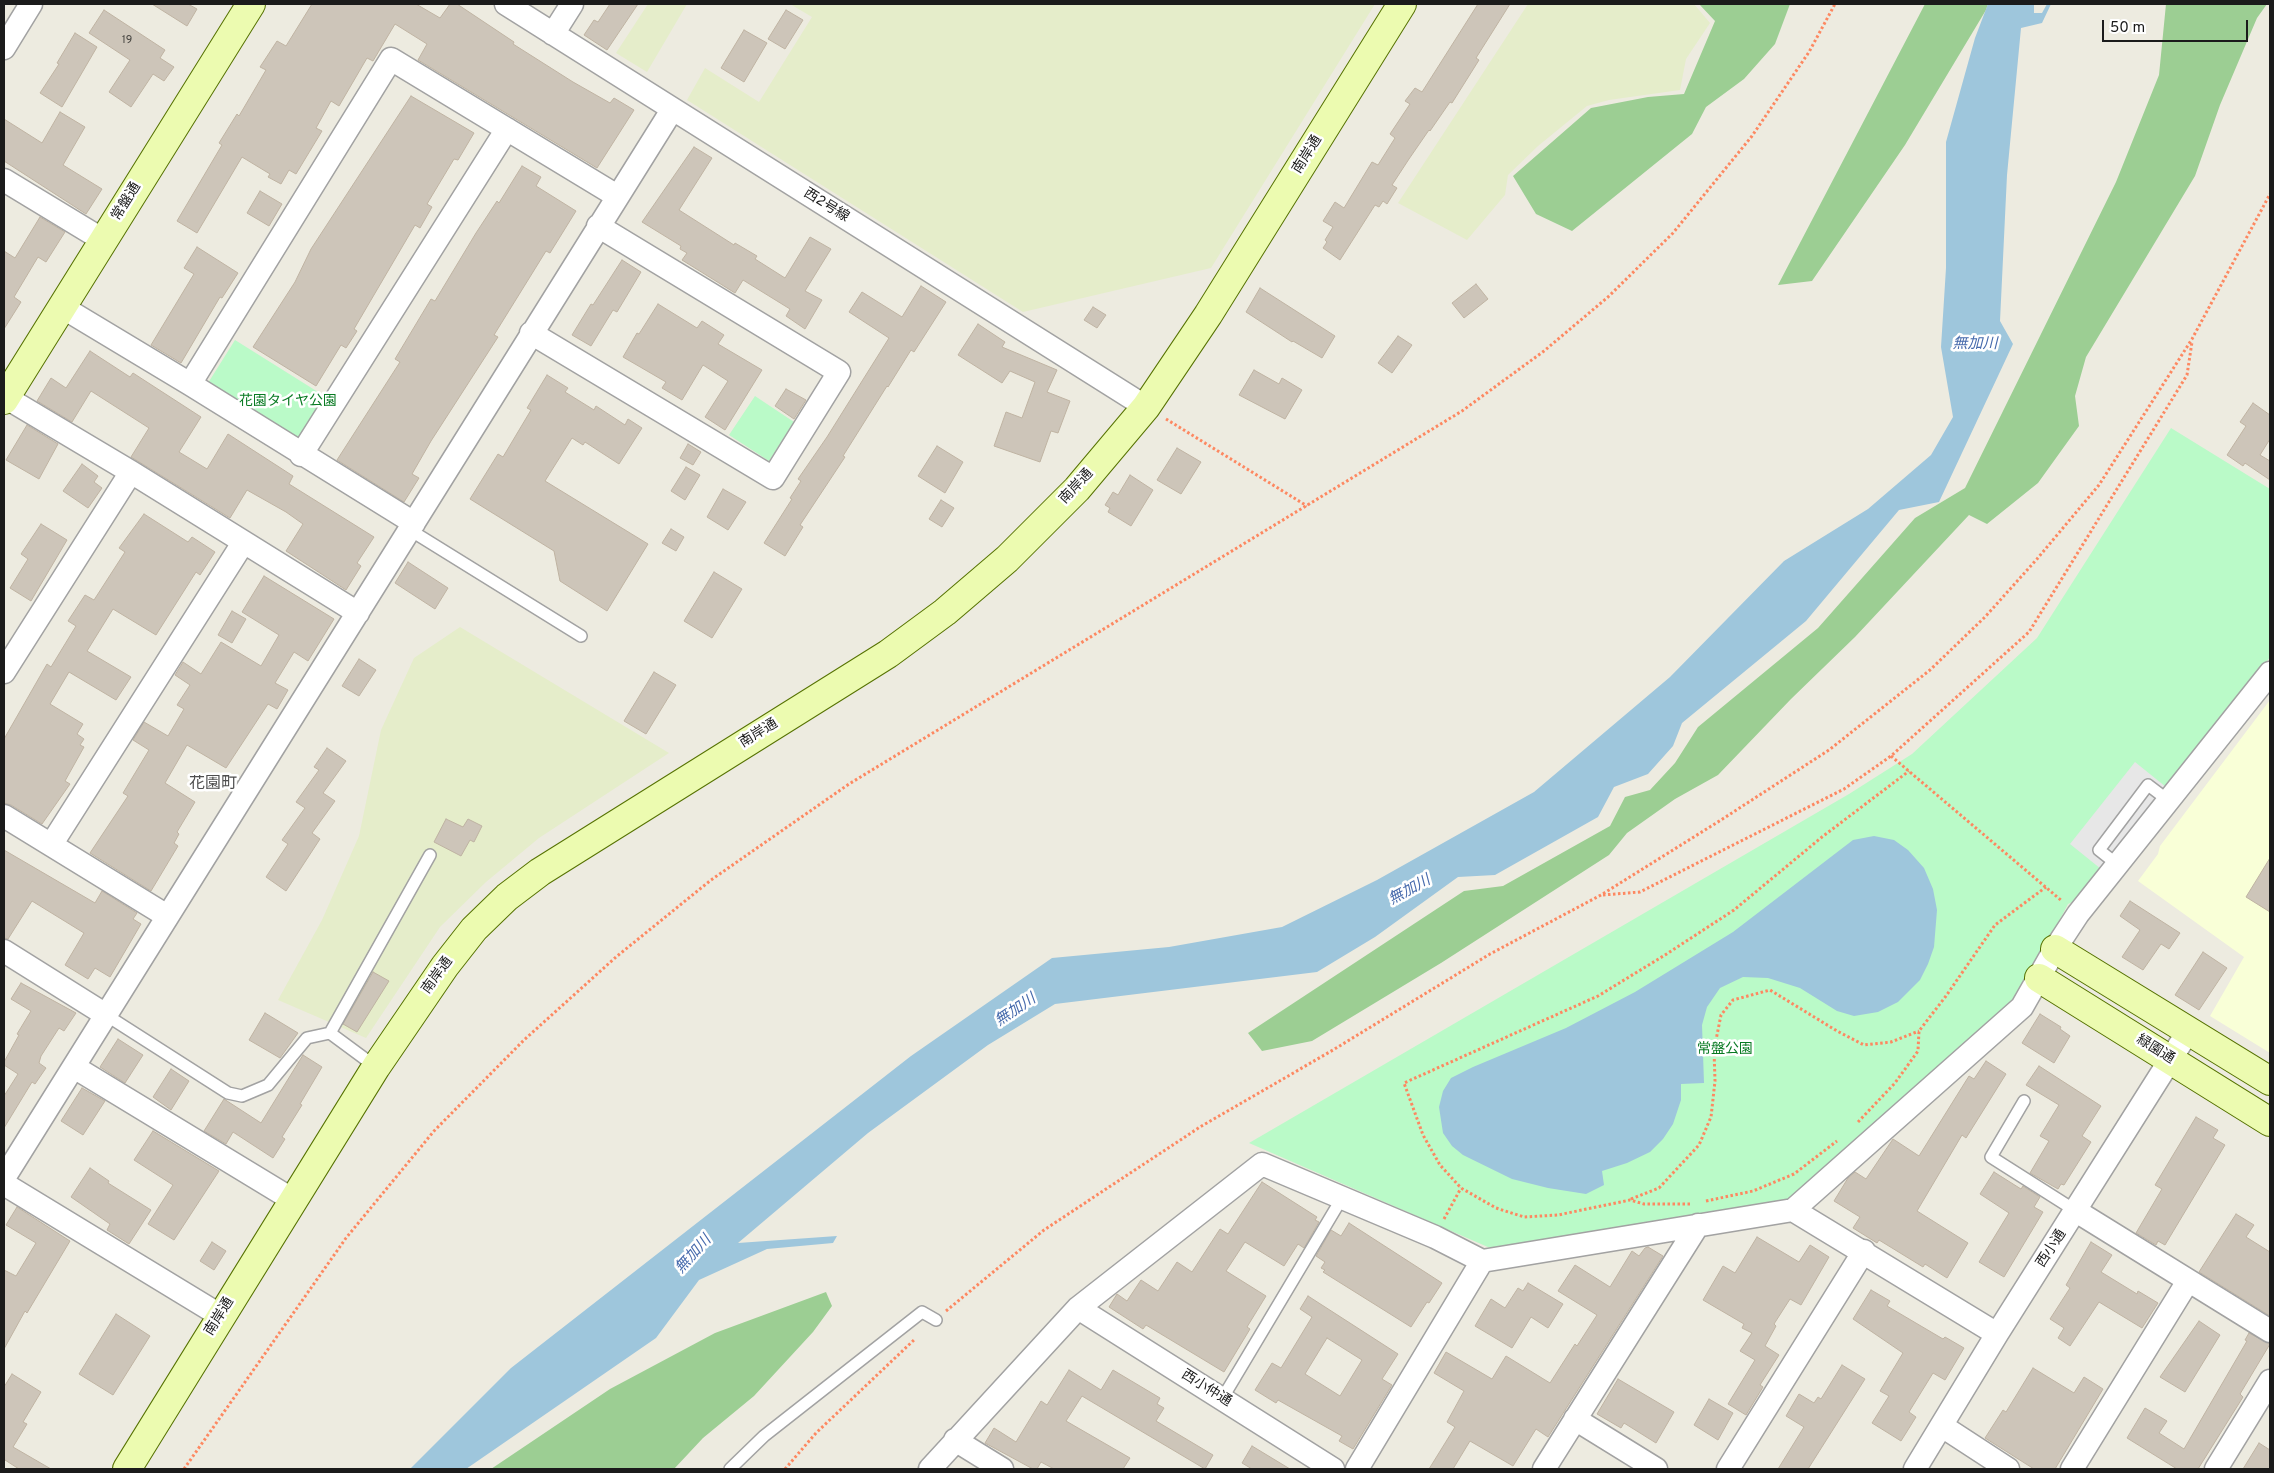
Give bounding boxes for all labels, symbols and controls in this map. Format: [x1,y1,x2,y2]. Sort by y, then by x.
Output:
scale bar [2104,10,2250,42]
text: 50 m [2110,19,2145,38]
house number: 19 [122,34,132,48]
street label: 南岸通 [1290,133,1326,177]
street label: 常盤通 [109,180,145,224]
street label: 西2号線 [800,185,852,227]
water label: 無加川 [1953,336,1997,354]
park label: 花園タイヤ公園 [239,394,337,410]
street label: 南岸通 [1057,466,1097,508]
street label: 南岸通 [737,716,781,752]
district label: 花園町 [189,775,237,795]
water label: 無加川 [1386,872,1434,910]
street label: 南岸通 [419,954,457,998]
water label: 無加川 [992,991,1040,1031]
street label: 緑園通 [2133,1032,2177,1068]
park label: 常盤公園 [1697,1042,1753,1058]
street label: 西小通 [2034,1227,2070,1271]
water label: 無加川 [672,1232,716,1278]
street label: 南岸通 [202,1295,238,1339]
street label: 西小仲通 [1178,1367,1234,1411]

